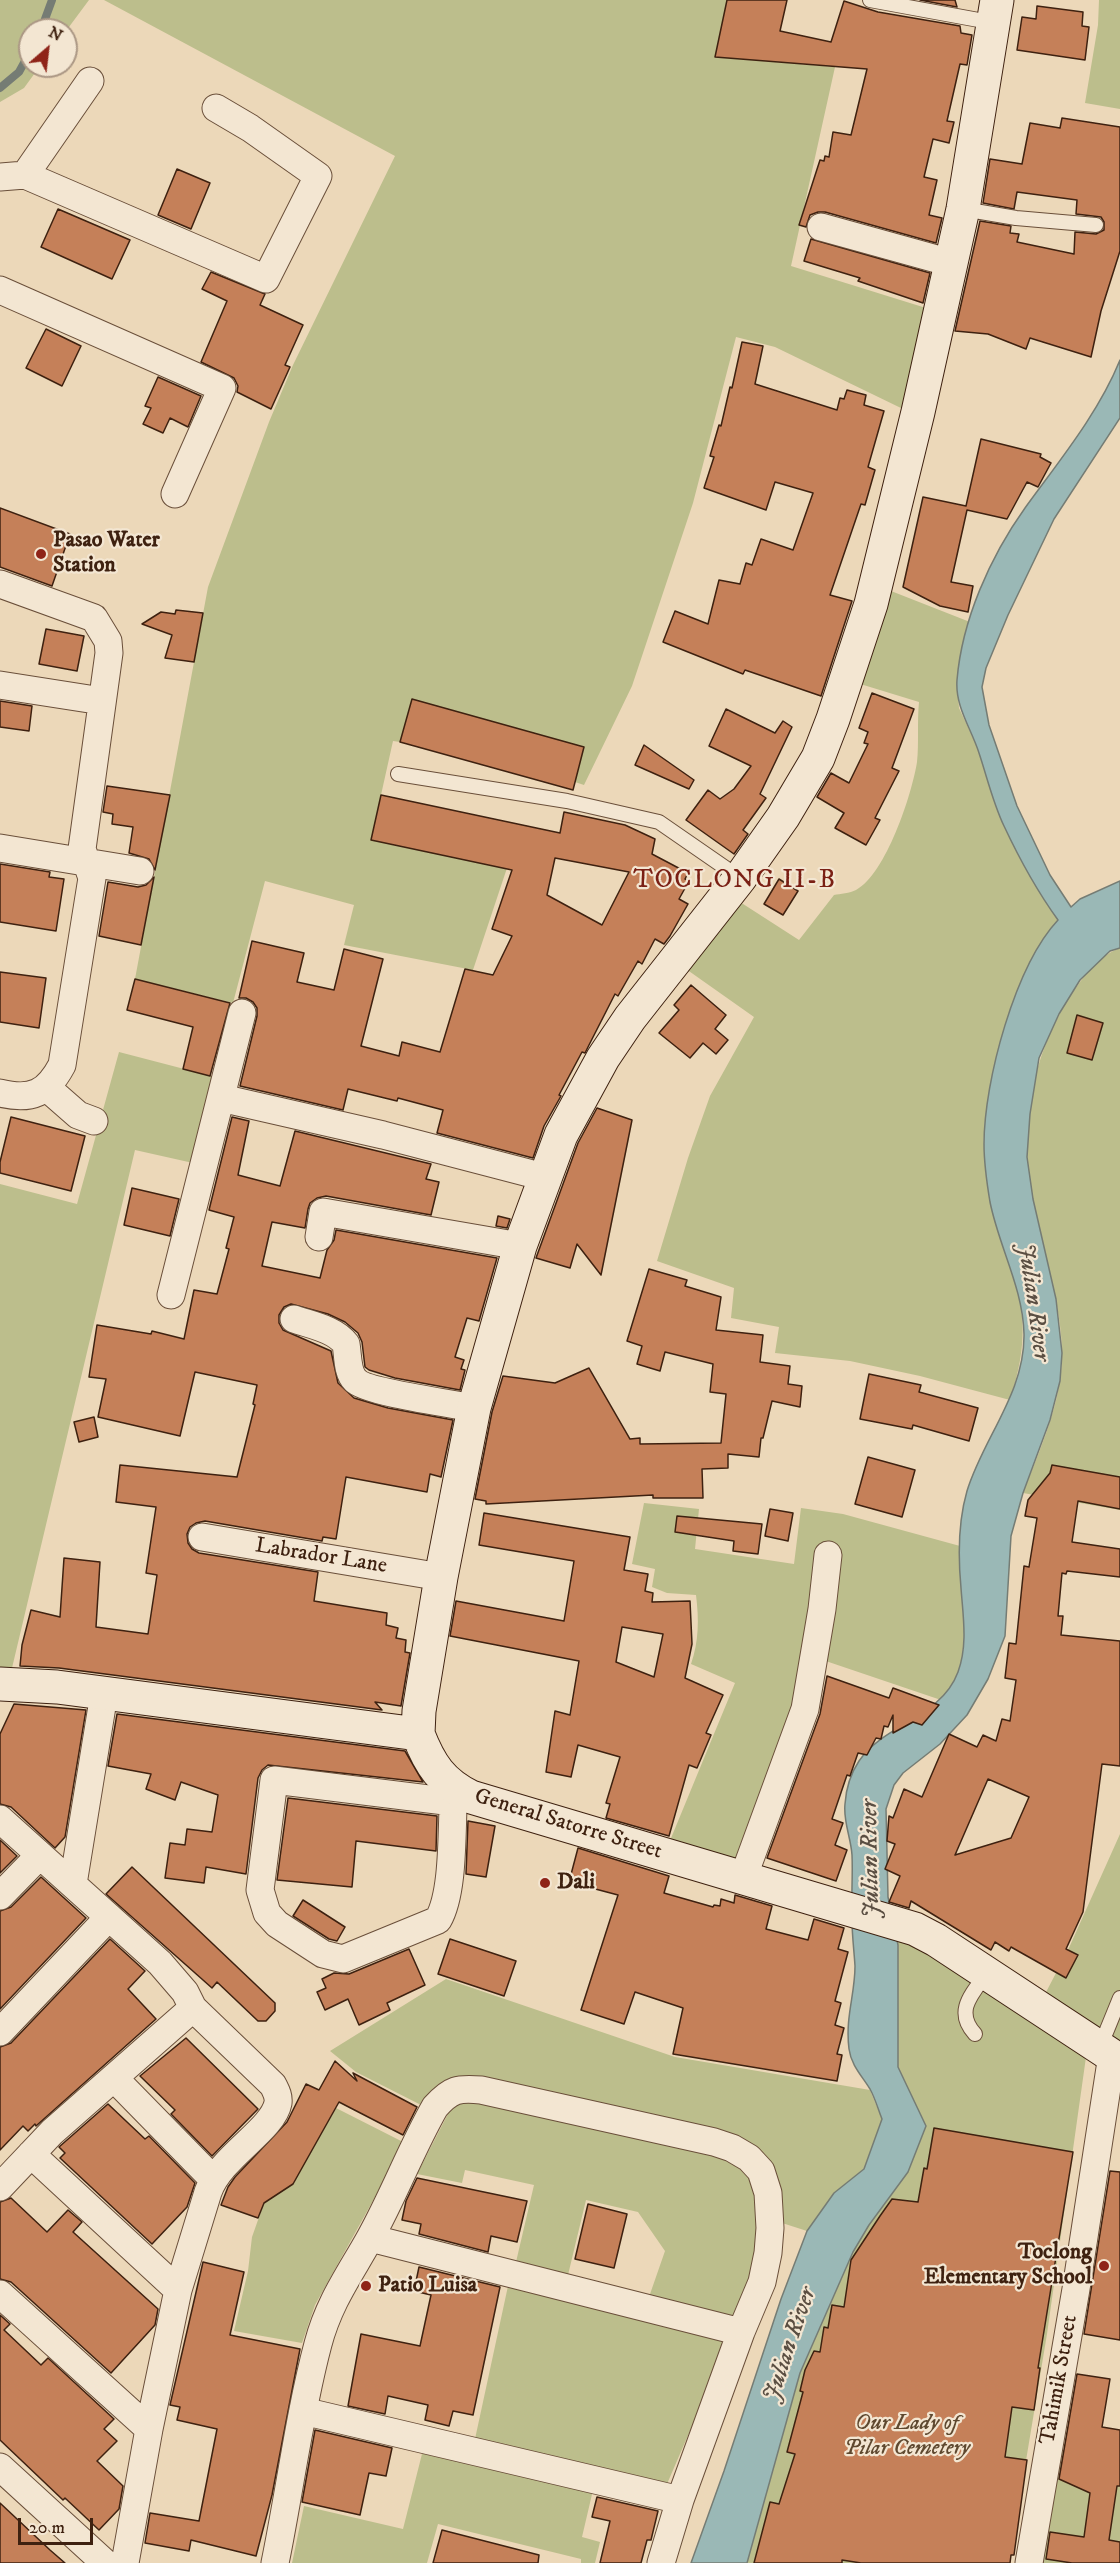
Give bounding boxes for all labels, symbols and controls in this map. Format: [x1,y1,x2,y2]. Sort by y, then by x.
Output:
north arrow [18,18,78,78]
text: N [45,22,66,46]
place label: Pasao Water Station [53,528,160,580]
marker: Pasao Water Station [34,547,48,561]
district label: TOCLONG II-B [633,866,837,898]
water label: Julian River [1009,1241,1055,1363]
street label: Labrador Lane [253,1534,389,1580]
street label: General Satorre Street [471,1784,665,1866]
water label: Julian River [857,1799,887,1919]
place label: Dali [557,1870,595,1896]
marker: Dali [538,1876,552,1890]
place label: Toclong Elementary School [924,2240,1092,2292]
marker: Toclong Elementary School [1097,2259,1111,2273]
place label: Patio Luisa [378,2273,477,2299]
marker: Patio Luisa [359,2279,373,2293]
water label: Julian River [758,2284,824,2406]
street label: Tahimik Street [1036,2313,1084,2447]
park label: Our Lady of Pilar Cemetery [844,2411,970,2462]
scale bar [21,2506,96,2544]
text: 20 m [29,2517,65,2539]

